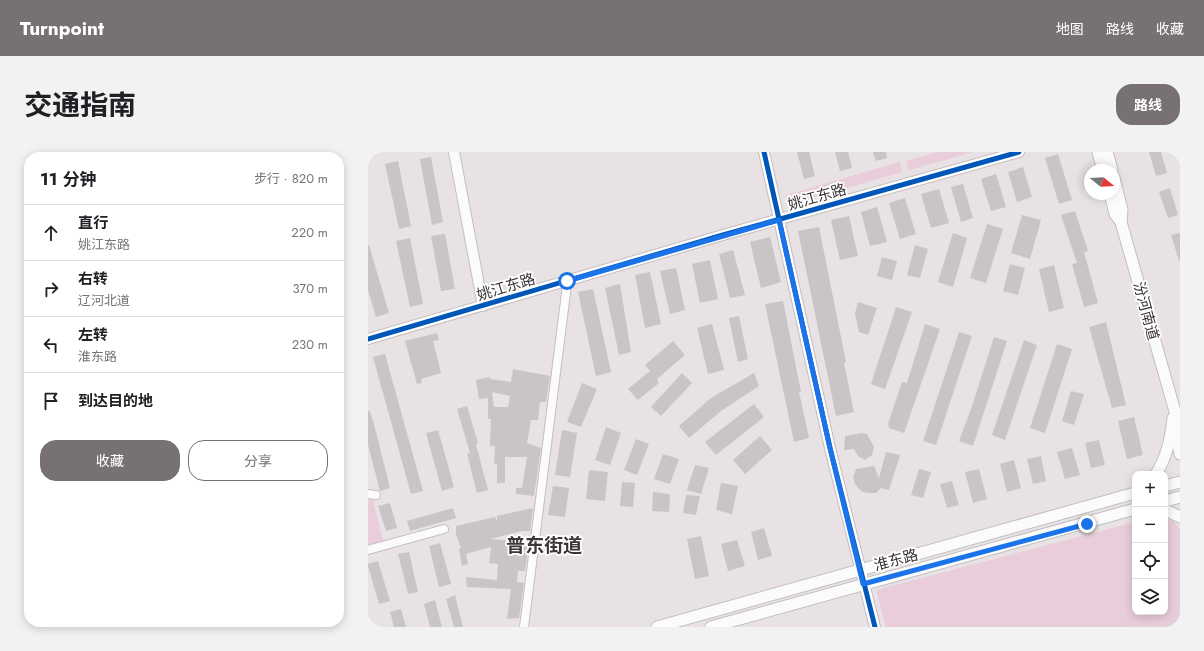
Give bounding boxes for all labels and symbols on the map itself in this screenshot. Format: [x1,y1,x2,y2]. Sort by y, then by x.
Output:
north arrow [1084,164,1120,200]
street label: 姚江东路 [785,178,849,216]
street label: 姚江东路 [474,268,538,306]
route start [558,272,576,290]
street label: 汾河南道 [1128,279,1164,343]
route end [1078,515,1096,533]
district label: 普东街道 [506,532,582,559]
street label: 淮东路 [871,544,921,576]

